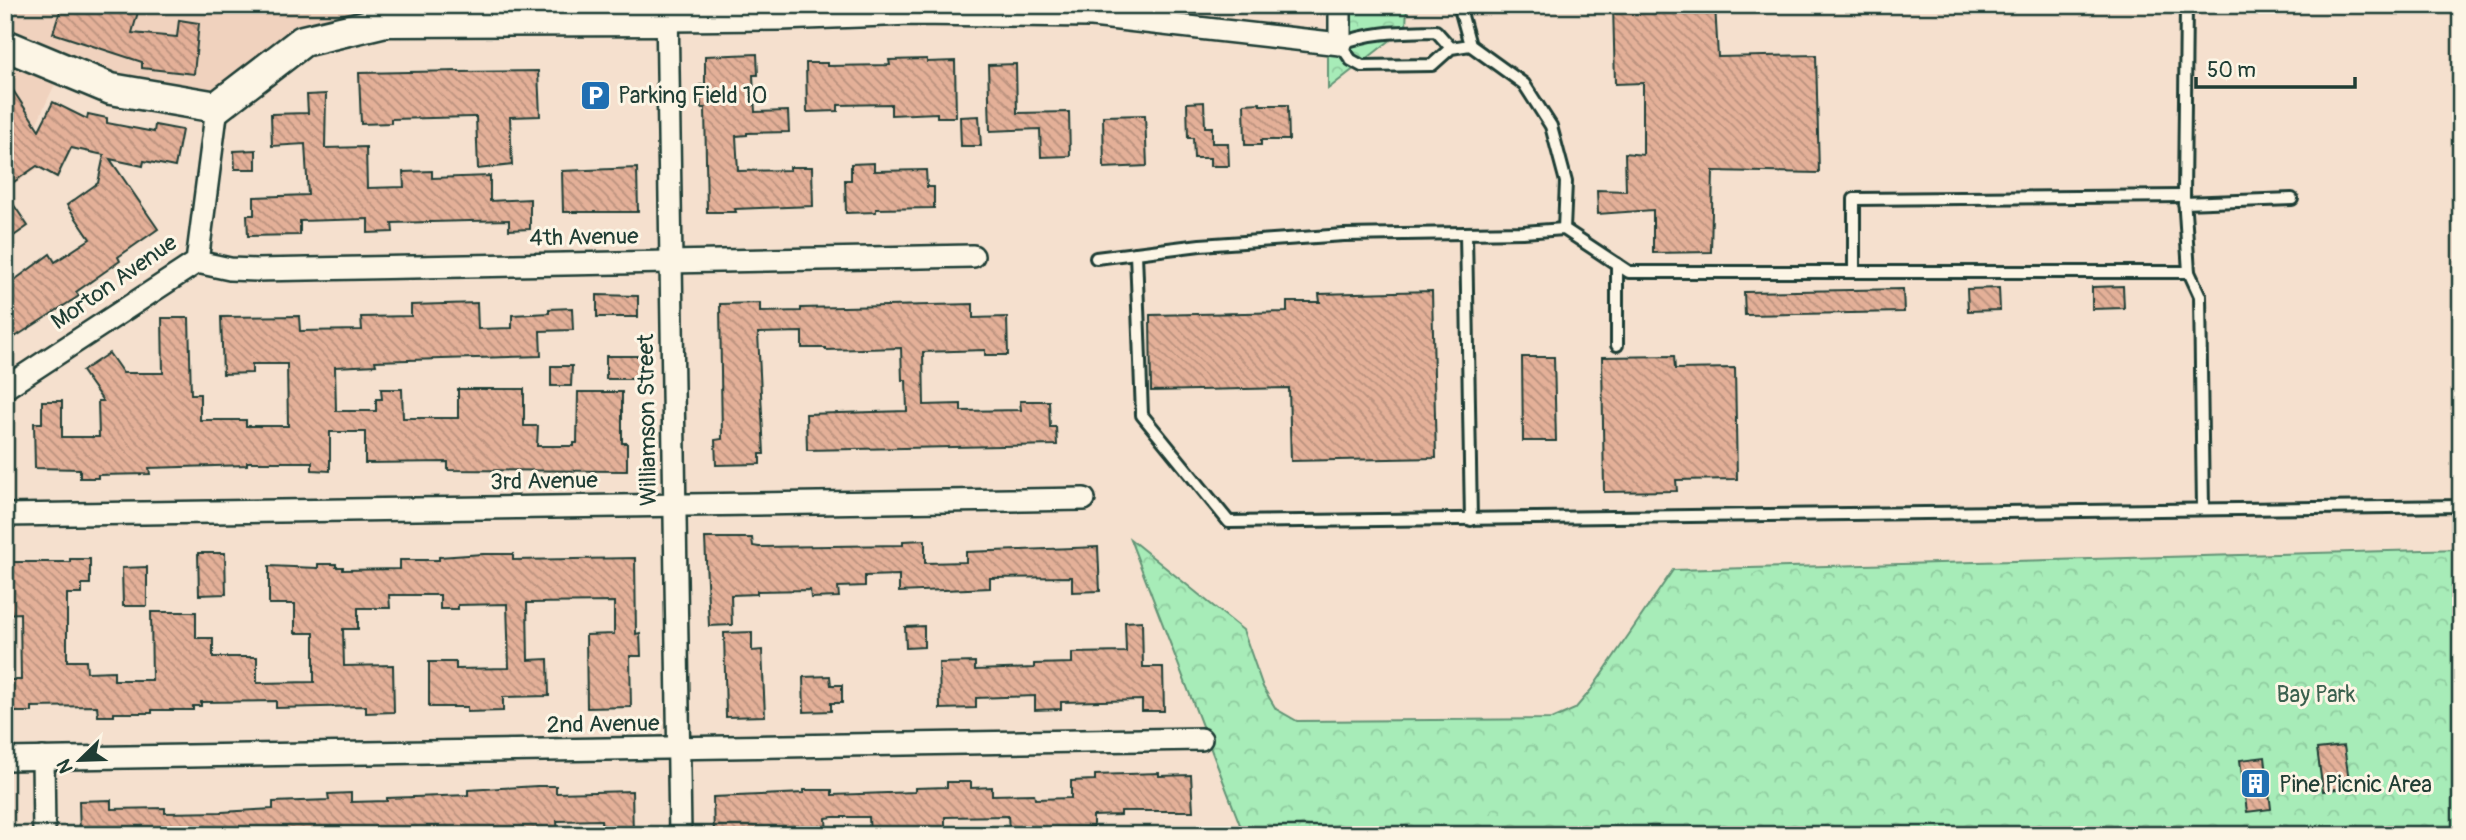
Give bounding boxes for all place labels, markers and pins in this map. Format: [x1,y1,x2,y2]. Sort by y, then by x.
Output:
parking icon: Parking Field 10 [578,78,612,112]
place label: Parking Field 10 [618,81,767,110]
building icon: Pine Picnic Area [2239,767,2273,801]
place label: Pine Picnic Area [2279,770,2432,799]

